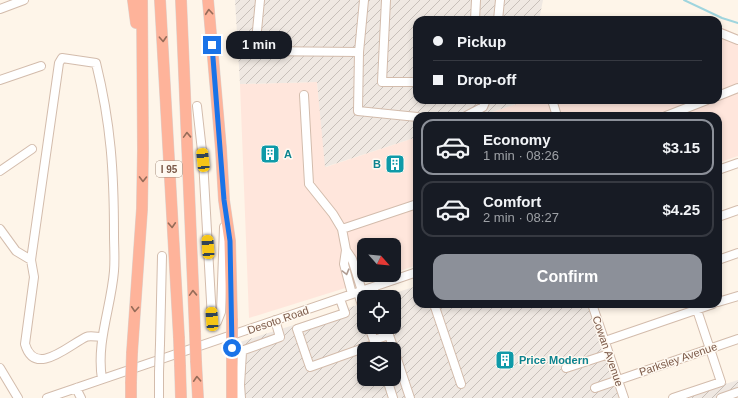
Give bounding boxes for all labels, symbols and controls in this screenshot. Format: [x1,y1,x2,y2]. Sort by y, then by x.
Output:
one-way arrow [205,9,214,15]
callout: 1 min [226,31,292,59]
text: Pickup [457,33,506,50]
one-way arrow [158,36,167,42]
route end [203,36,221,54]
text: 1 min [242,37,276,52]
text: Drop-off [457,71,516,88]
icon: car [435,129,471,165]
text: Economy [483,131,551,148]
one-way arrow [182,132,191,138]
text: $3.15 [662,139,700,156]
building icon: A [259,143,281,165]
car [196,147,210,173]
place label: A [284,148,292,160]
text: 1 min · 08:26 [483,148,559,163]
building icon: B [384,153,406,175]
place label: B [373,158,381,170]
road number: I 95 [156,161,182,177]
one-way arrow [139,176,147,182]
icon: car [435,191,471,227]
text: Comfort [483,193,541,210]
text: $4.25 [662,201,700,218]
text: 2 min · 08:27 [483,210,559,225]
one-way arrow [168,222,177,228]
car [201,235,215,259]
north arrow [357,238,401,282]
map controls [357,238,401,386]
button: Confirm [433,254,702,300]
one-way arrow [341,268,350,275]
one-way arrow [189,290,198,296]
button: locate [357,290,401,334]
street label: Desoto Road [246,304,310,336]
one-way arrow [131,306,140,312]
car [205,307,219,331]
street label: Cowan Avenue [590,314,626,388]
route start [223,339,241,357]
street label: Parksley Avenue [637,340,719,378]
button: layers [357,342,401,386]
building icon: Price Modern [494,349,516,371]
place label: Price Modern [519,354,589,366]
one-way arrow [193,376,201,382]

